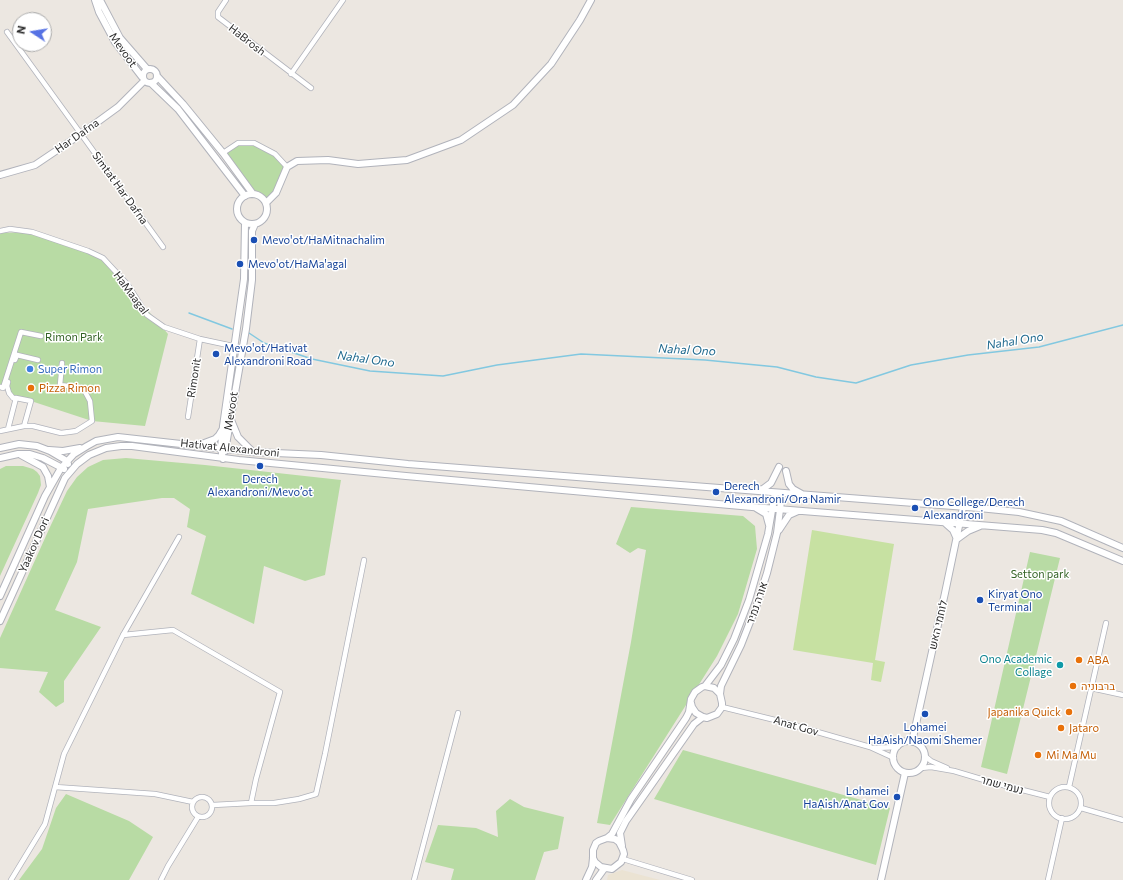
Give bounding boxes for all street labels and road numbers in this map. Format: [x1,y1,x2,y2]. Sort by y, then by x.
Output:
street label: HaBrosh [226,22,268,58]
street label: Mevoot [106,30,140,70]
street label: Har Dafna [52,116,102,156]
street label: Simtat Har Dafna [89,149,151,227]
street label: HaMaagal [111,269,151,317]
street label: Rimonit [184,357,204,399]
street label: Mevoot [221,391,241,431]
street label: Hativat Alexandroni [180,436,280,460]
street label: Yaakov Dori [16,515,52,575]
street label: אורה נמיר [744,580,770,626]
street label: לוחמי האש [926,599,950,651]
street label: Anat Gov [772,713,820,739]
street label: נעמי שמר [979,773,1025,797]

